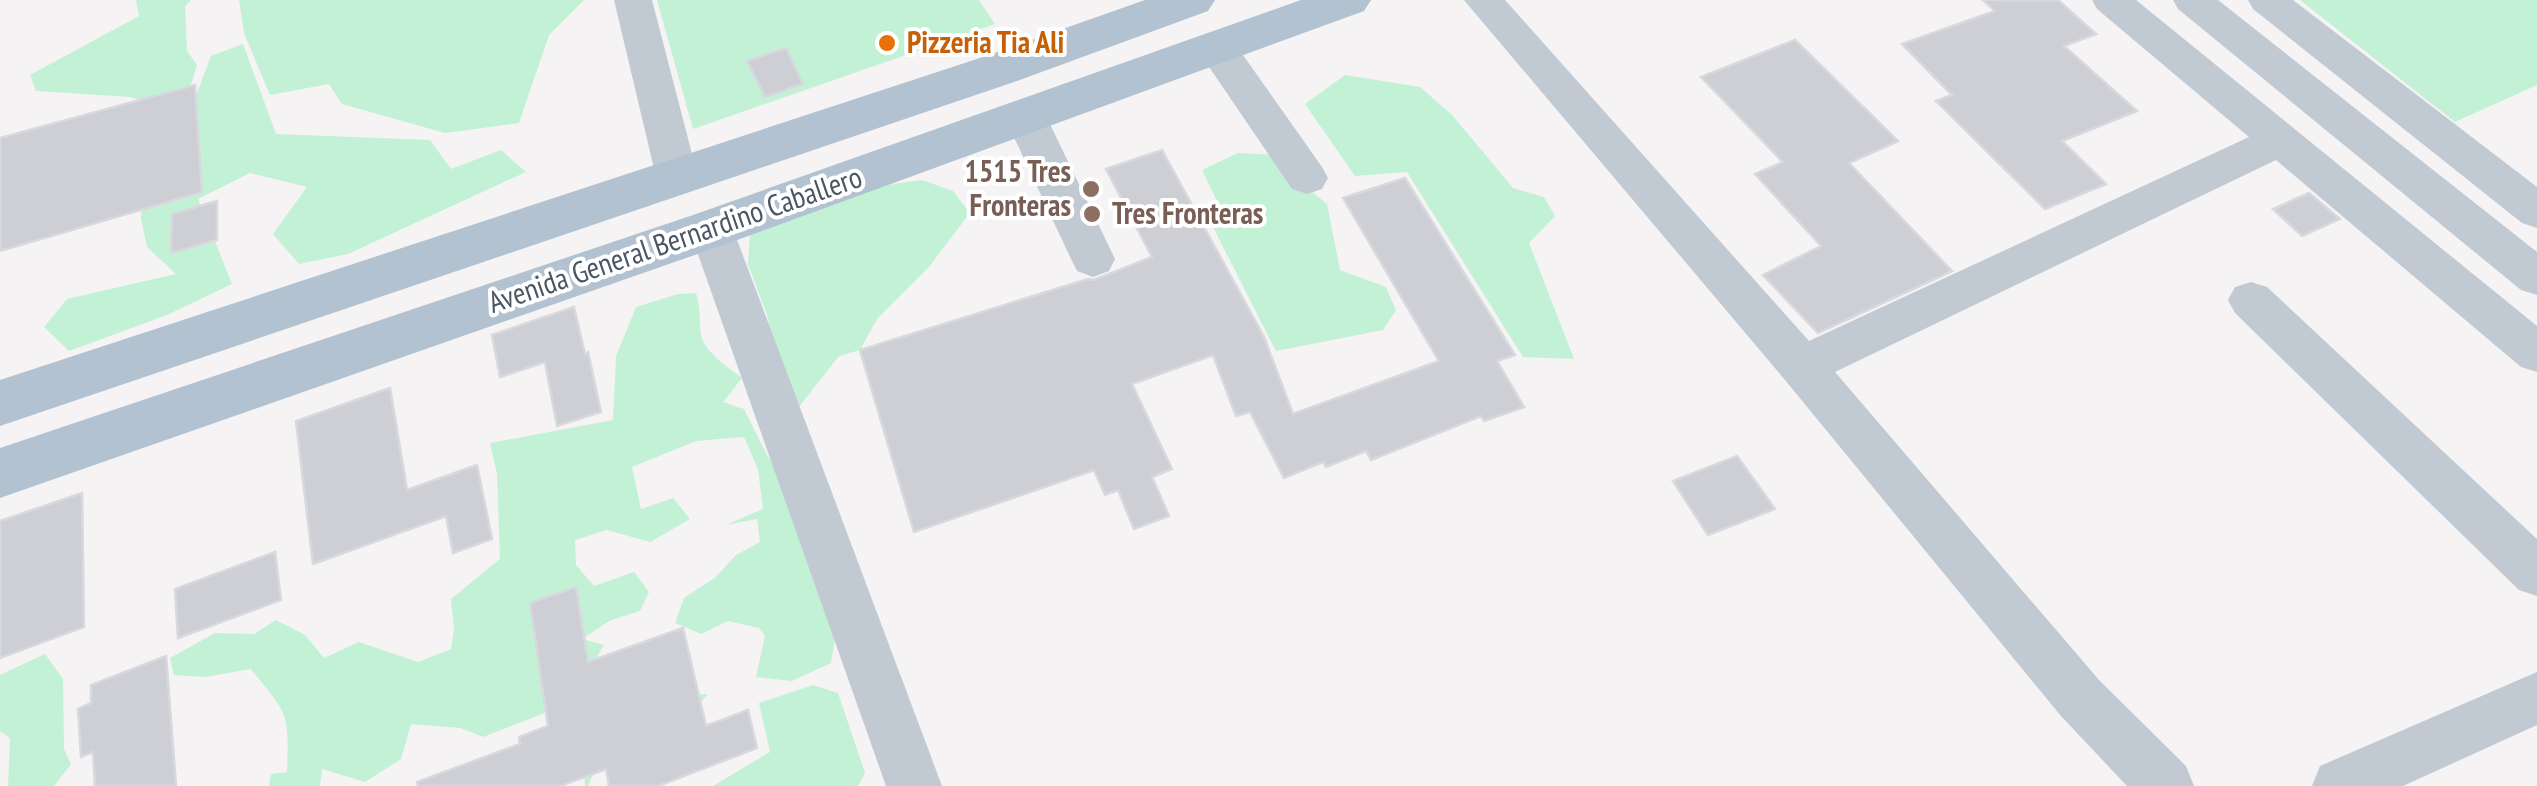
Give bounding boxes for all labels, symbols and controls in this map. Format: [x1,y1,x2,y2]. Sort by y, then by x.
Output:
place label: Pizzeria Tia Ali [907,22,1064,61]
marker: Pizzeria Tia Ali [876,32,898,54]
place label: 1515 Tres Fronteras [965,151,1071,224]
street label: Avenida General Bernardino Caballero [483,156,866,321]
marker: 1515 Tres Fronteras [1080,178,1102,200]
place label: Tres Fronteras [1112,193,1263,232]
marker: Tres Fronteras [1081,203,1103,225]

